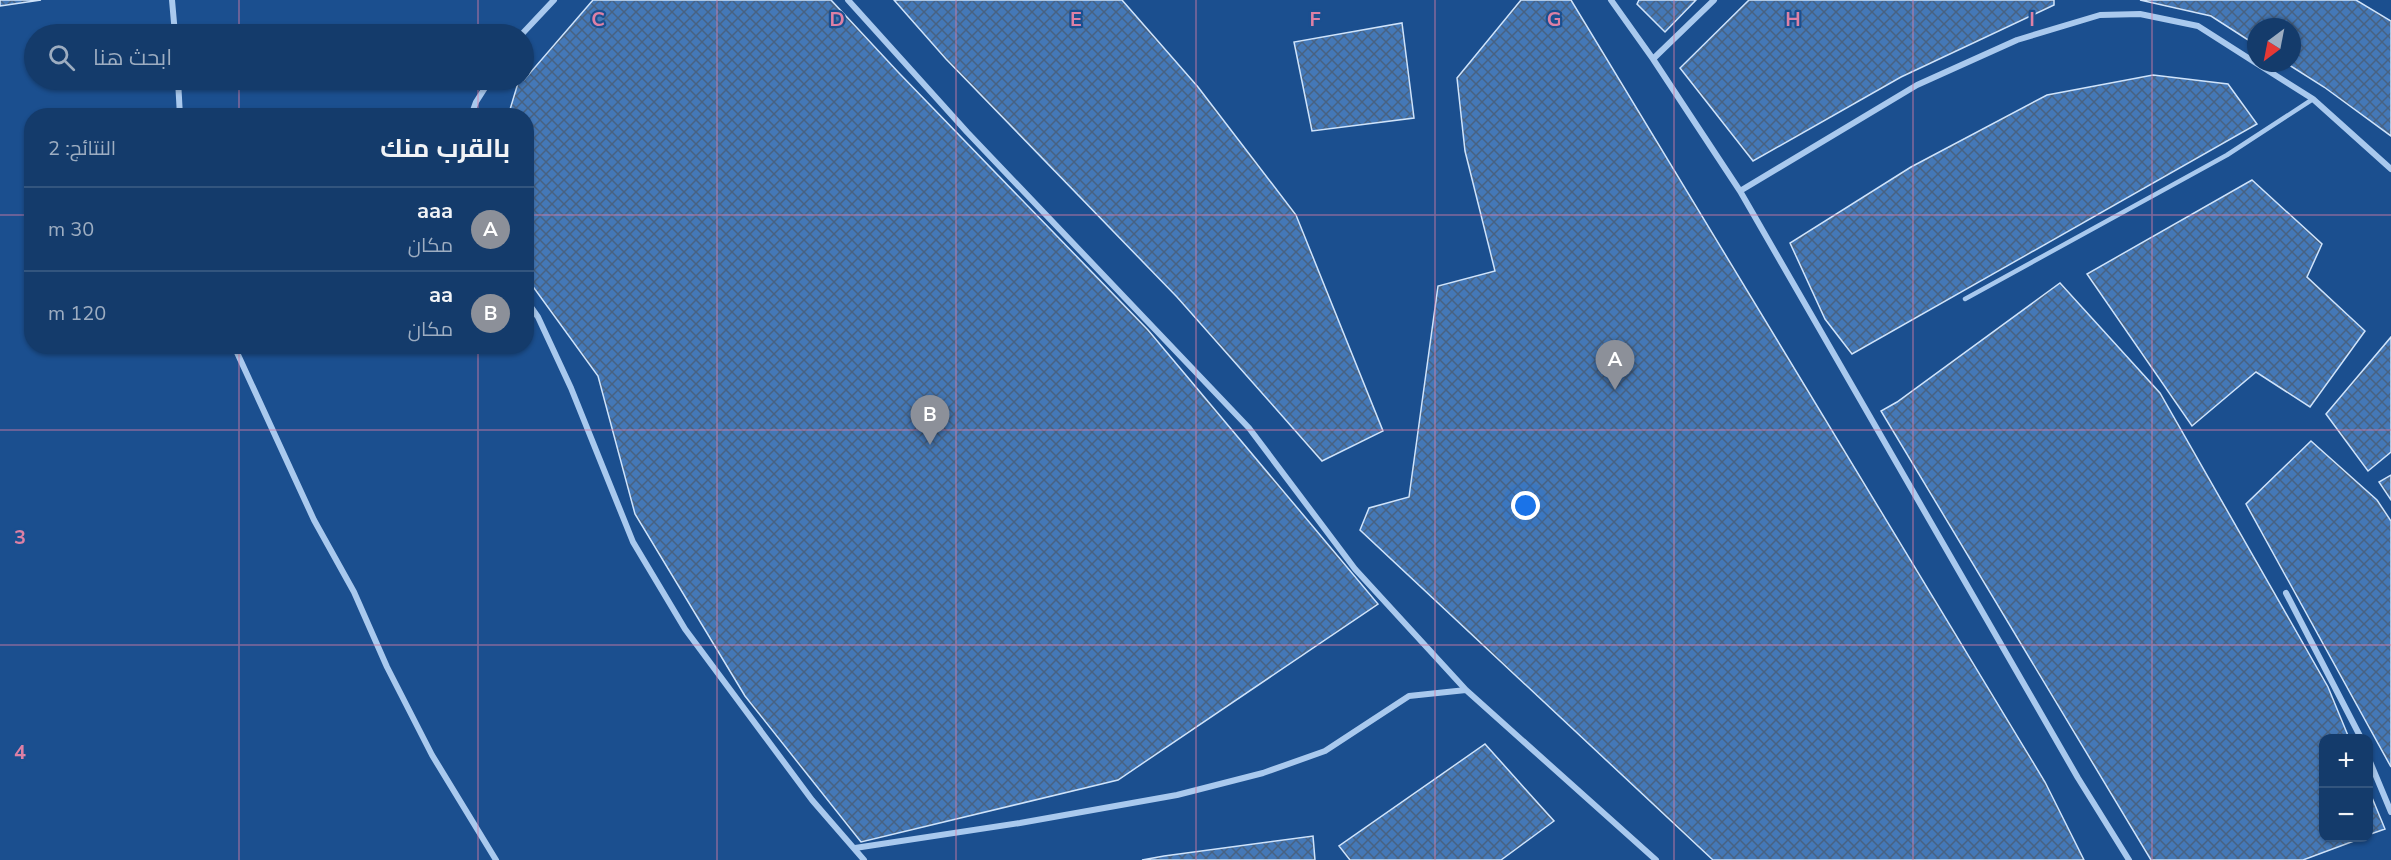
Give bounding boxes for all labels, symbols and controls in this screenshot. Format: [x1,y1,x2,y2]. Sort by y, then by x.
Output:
text: C [591,6,605,33]
text: D [829,6,845,33]
text: E [1070,6,1082,33]
text: F [1309,6,1321,33]
text: G [1547,6,1561,33]
text: H [1785,6,1801,33]
text: I [2029,6,2035,33]
north arrow [2247,18,2301,72]
search box [24,24,534,90]
icon: search [45,41,78,74]
text: ابحث هنا [93,43,172,73]
text: بالقرب منك [380,131,510,166]
text: النتائج: 2 [48,135,116,162]
text: aaa [417,196,453,226]
text: 30 m [48,216,94,243]
text: A [483,216,498,243]
text: مكان [408,232,453,259]
text: aa [429,280,453,310]
text: 120 m [48,300,106,327]
text: B [484,300,497,327]
text: مكان [408,316,453,343]
pin: A [1596,340,1634,390]
pin: B [910,396,950,445]
your location [1511,491,1540,520]
text: 3 [14,524,26,551]
map controls [2319,734,2373,842]
button: + [2319,734,2373,788]
text: 4 [14,739,26,766]
button: − [2319,788,2373,842]

